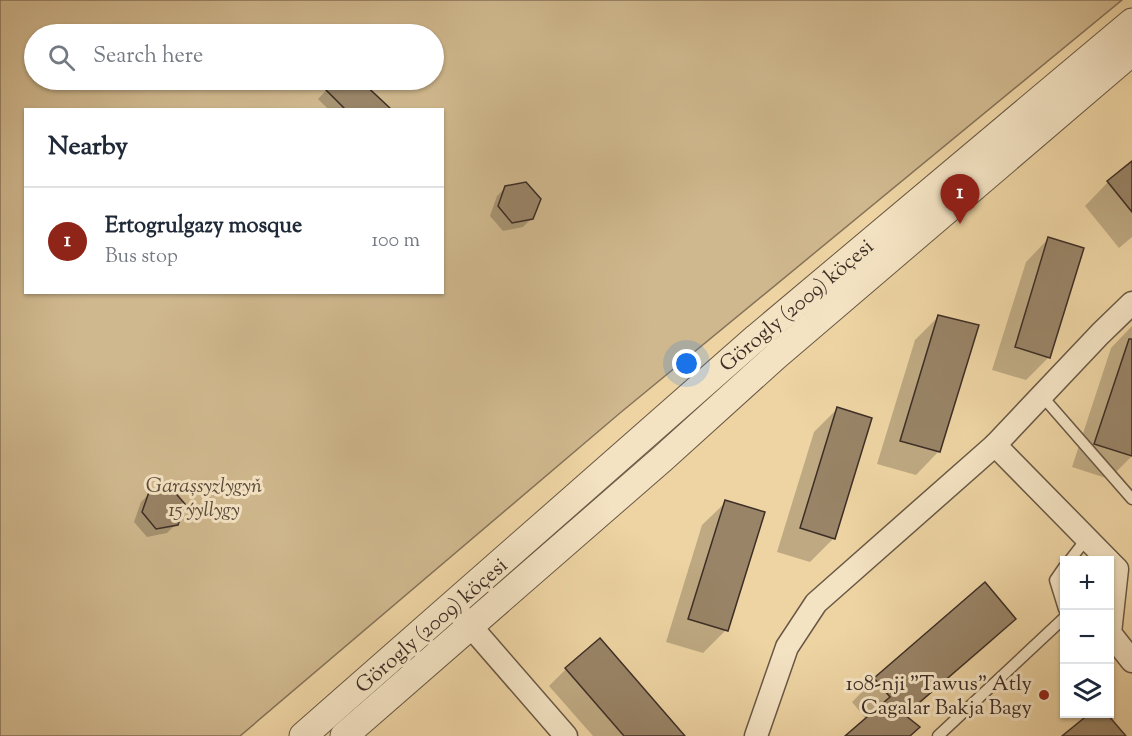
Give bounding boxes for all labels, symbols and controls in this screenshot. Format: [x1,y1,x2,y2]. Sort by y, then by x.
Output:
search box [24,24,444,90]
icon: search [45,41,78,74]
text: Search here [93,41,203,73]
text: Nearby [48,129,128,166]
pin: 1 [940,174,980,224]
text: Ertogrulgazy mosque [105,211,302,243]
text: 1 [64,227,71,256]
text: 100 m [371,227,420,256]
street label: Görogly (2009) köçesi [714,233,881,380]
text: Bus stop [105,243,178,272]
your location [672,349,701,378]
park label: Garaşsyzlygyň 15 ýyllygy [146,472,262,526]
street label: Görogly (2009) köçesi [350,552,515,701]
map controls [1060,556,1114,718]
button: + [1060,556,1114,610]
button: − [1060,610,1114,664]
button: layers [1060,664,1114,718]
place label: 108-nji "Tawus" Atly Cagalar Bakja Bagy [846,670,1033,724]
marker: 108-nji "Tawus" Atly Cagalar Bakja Bagy [1037,688,1051,702]

